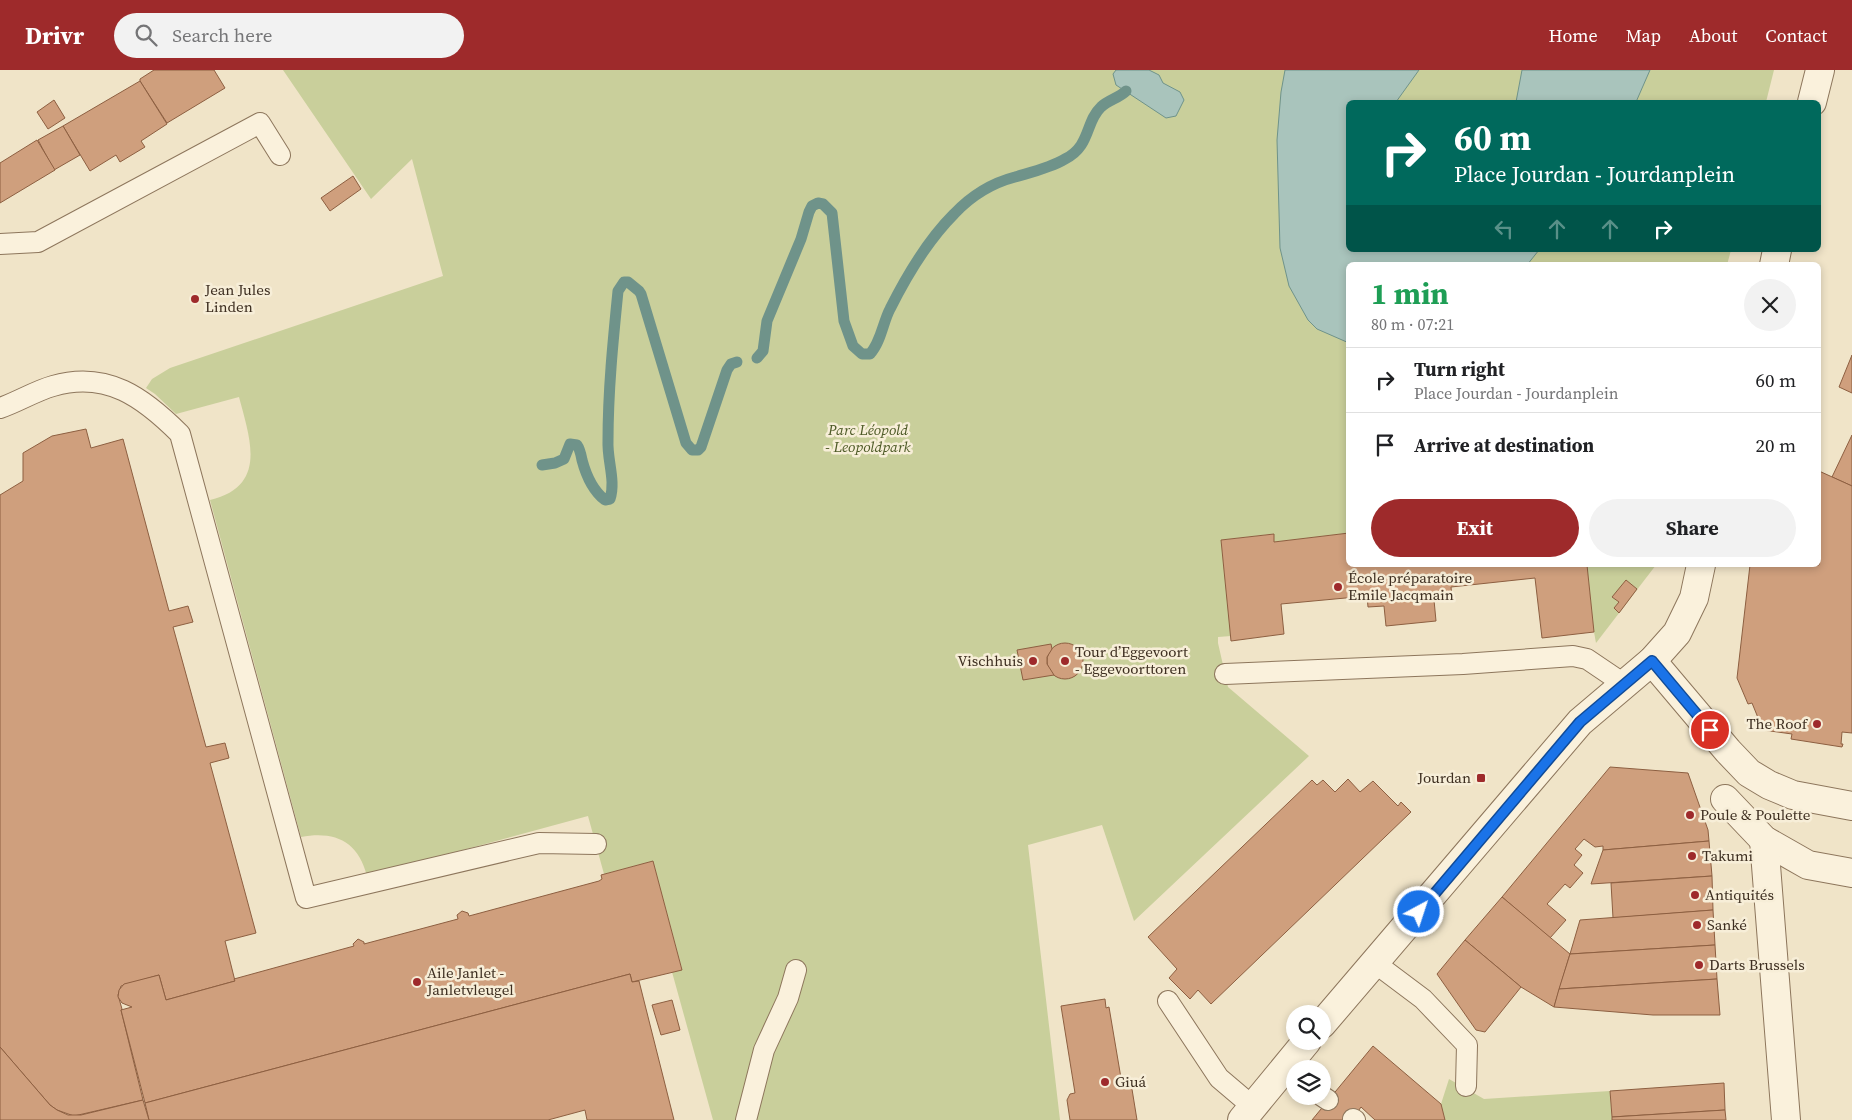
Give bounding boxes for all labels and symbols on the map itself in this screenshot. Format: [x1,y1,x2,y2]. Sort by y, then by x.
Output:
place label: Jean Jules Linden [204,279,271,317]
marker: Jean Jules Linden [189,293,201,305]
park label: Parc Léopold - Leopoldpark [825,419,912,457]
place label: École préparatoire Emile Jacqmain [1348,567,1472,605]
marker: École préparatoire Emile Jacqmain [1332,581,1344,593]
place label: Tour d’Eggevoort - Eggevoorttoren [1075,641,1188,679]
place label: Vischhuis [958,650,1023,671]
marker: Vischhuis [1027,655,1039,667]
marker: Tour d’Eggevoort - Eggevoorttoren [1059,655,1071,667]
pin [1689,709,1731,751]
place label: The Roof [1746,713,1809,734]
marker: The Roof [1811,718,1823,730]
place label: Jourdan [1417,767,1471,788]
marker: Jourdan [1475,772,1487,784]
place label: Poule & Poulette [1700,804,1811,825]
marker: Poule & Poulette [1684,809,1696,821]
place label: Takumi [1702,845,1753,866]
marker: Takumi [1686,850,1698,862]
place label: Antiquités [1705,884,1774,905]
position arrow [1392,885,1444,937]
marker: Antiquités [1689,889,1701,901]
place label: Sanké [1707,914,1747,935]
marker: Sanké [1691,919,1703,931]
place label: Darts Brussels [1709,954,1805,975]
marker: Darts Brussels [1693,959,1705,971]
place label: Aile Janlet - Janletvleugel [426,962,514,1000]
marker: Aile Janlet - Janletvleugel [411,976,423,988]
place label: Giuá [1115,1071,1146,1092]
marker: Giuá [1099,1076,1111,1088]

